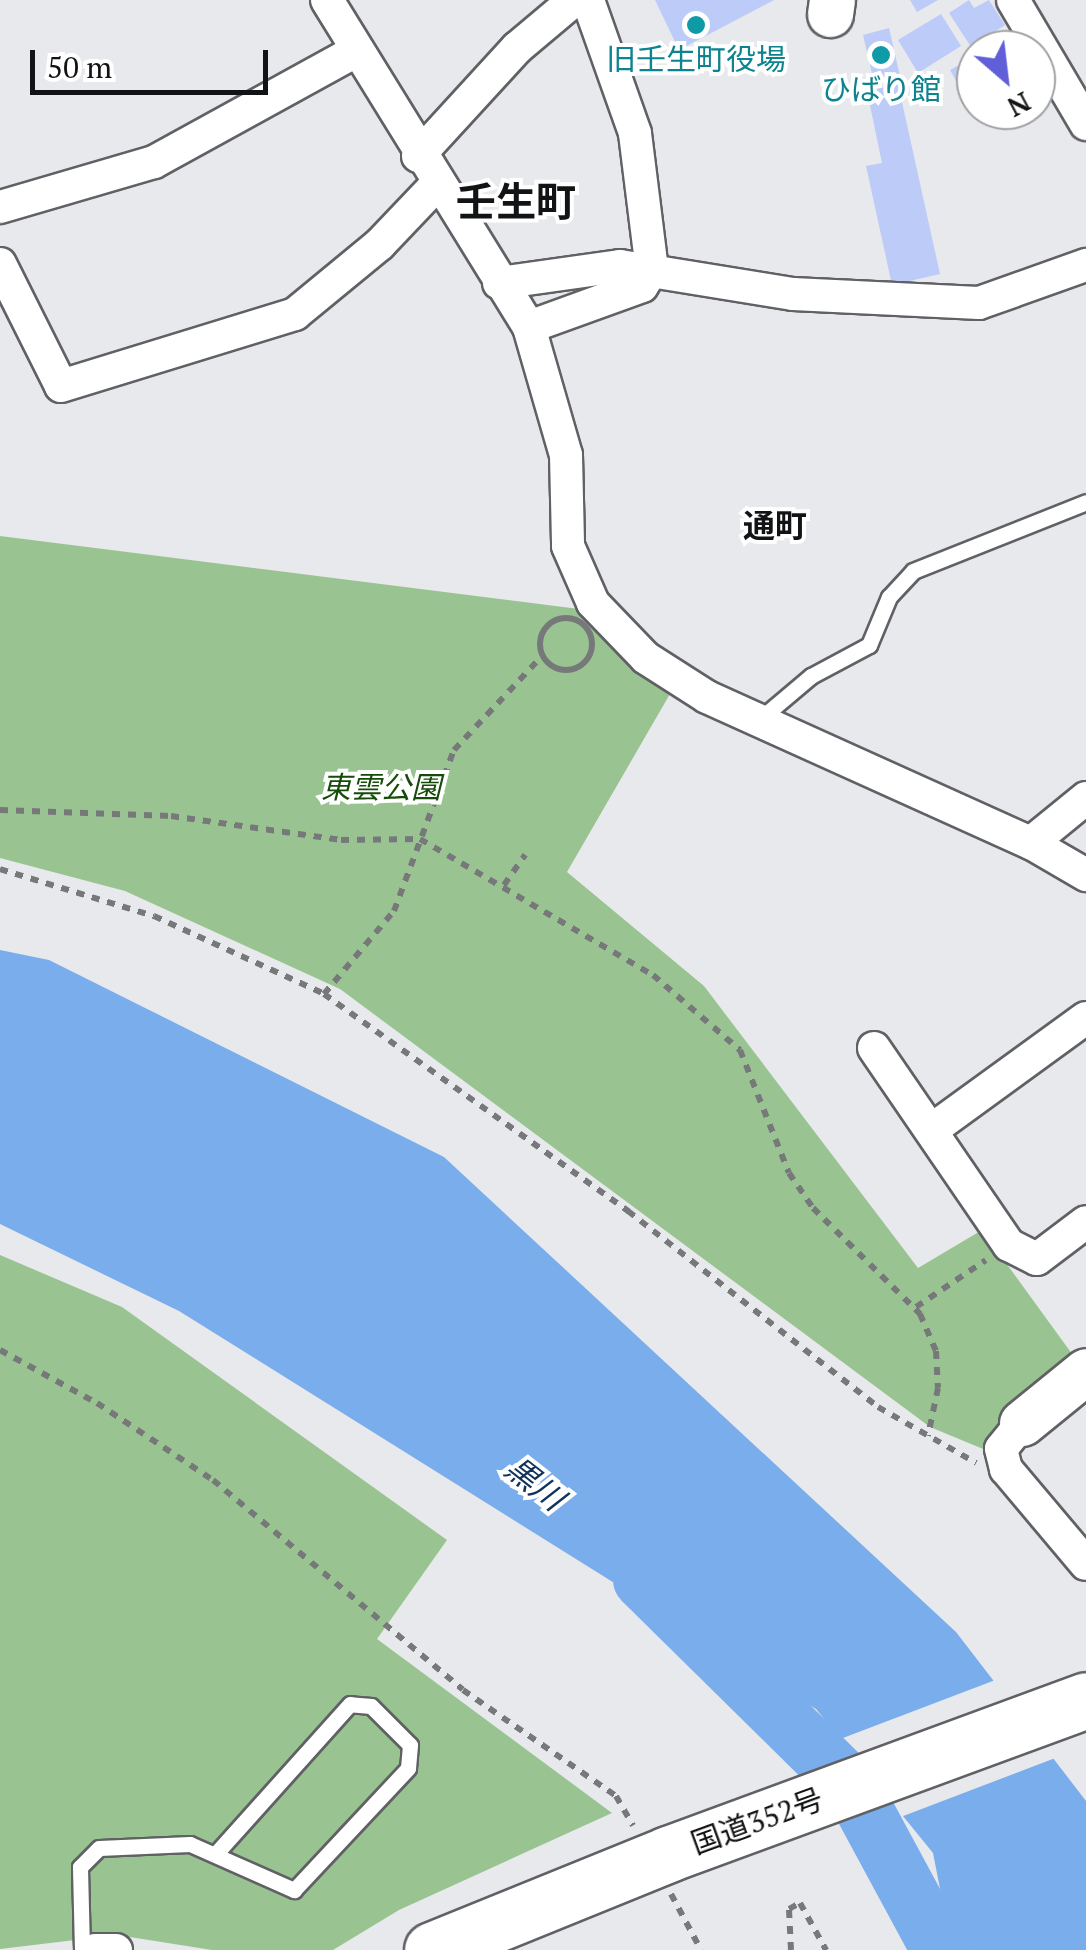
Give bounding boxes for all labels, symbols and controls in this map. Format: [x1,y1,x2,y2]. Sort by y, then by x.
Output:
marker: 旧壬生町役場 [685,14,707,36]
scale bar [35,30,272,92]
north arrow [956,30,1056,130]
place label: 旧壬生町役場 [606,41,786,77]
marker: ひばり館 [870,44,892,66]
text: 50 m [47,47,112,87]
place label: ひばり館 [821,71,941,107]
text: N [1001,84,1037,126]
district label: 壬生町 [456,177,576,225]
district label: 通町 [743,506,807,544]
park label: 東雲公園 [321,769,441,805]
water label: 黒川 [498,1448,572,1518]
street label: 国道352号 [686,1780,828,1862]

